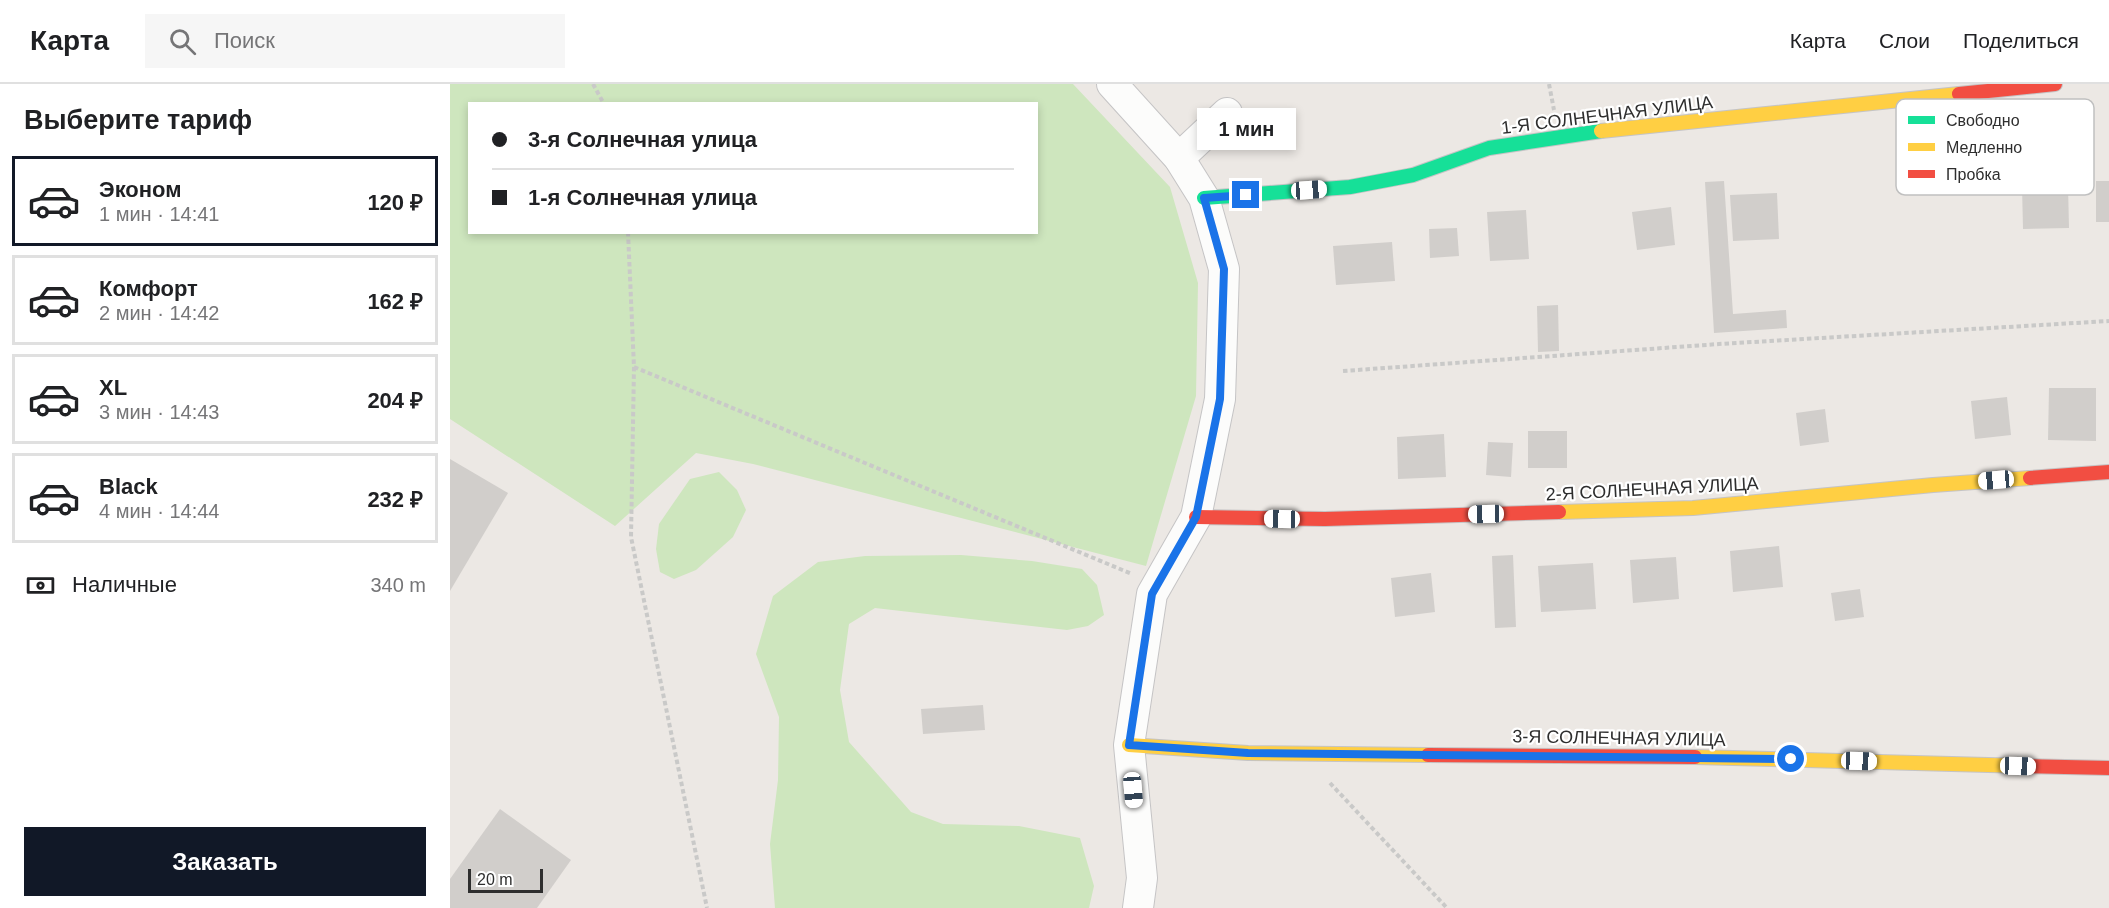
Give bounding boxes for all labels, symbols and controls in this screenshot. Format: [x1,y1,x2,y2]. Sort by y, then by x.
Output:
search box [145,14,565,68]
text: Карта [30,25,109,56]
icon: search [166,25,199,58]
text: Поиск [214,28,275,53]
text: Карта [1790,29,1846,52]
text: Слои [1879,29,1930,52]
text: Поделиться [1963,29,2079,52]
street label: 1-Я СОЛНЕЧНАЯ УЛИЦА [1500,92,1714,138]
legend [1896,99,2094,195]
text: Выберите тариф [24,105,252,135]
callout: 1 мин [1196,108,1296,150]
text: Свободно [1946,112,2020,129]
text: 1 мин [1219,118,1274,140]
text: 3-я Солнечная улица [528,127,757,152]
text: Медленно [1946,139,2022,156]
text: Пробка [1946,166,2001,183]
icon: car [27,174,81,228]
text: Эконом [99,177,182,202]
car [1290,180,1328,200]
route end [1232,181,1259,208]
text: 1-я Солнечная улица [528,185,757,210]
text: 120 ₽ [367,190,423,215]
text: 1 мин · 14:41 [99,203,219,225]
icon: car [27,273,81,327]
text: Комфорт [99,276,198,301]
text: 162 ₽ [367,289,423,314]
text: 2 мин · 14:42 [99,302,219,324]
icon: car [27,372,81,426]
text: XL [99,375,127,400]
text: 204 ₽ [367,388,423,413]
text: 3 мин · 14:43 [99,401,219,423]
car [1977,469,2015,491]
icon: car [27,471,81,525]
street label: 2-Я СОЛНЕЧНАЯ УЛИЦА [1545,473,1759,505]
text: Black [99,474,158,499]
text: 232 ₽ [367,487,423,512]
text: 4 мин · 14:44 [99,500,219,522]
car [1468,505,1504,523]
car [1264,510,1300,528]
icon: cash [24,569,57,602]
text: Наличные [72,572,177,597]
text: 340 m [370,574,426,596]
street label: 3-Я СОЛНЕЧНАЯ УЛИЦА [1512,726,1726,750]
route start [1777,745,1804,772]
car [1841,751,1877,771]
car [2000,756,2036,776]
car [1122,771,1144,809]
button: Заказать [24,827,426,896]
scale bar [468,866,543,894]
text: 20 m [477,871,513,888]

